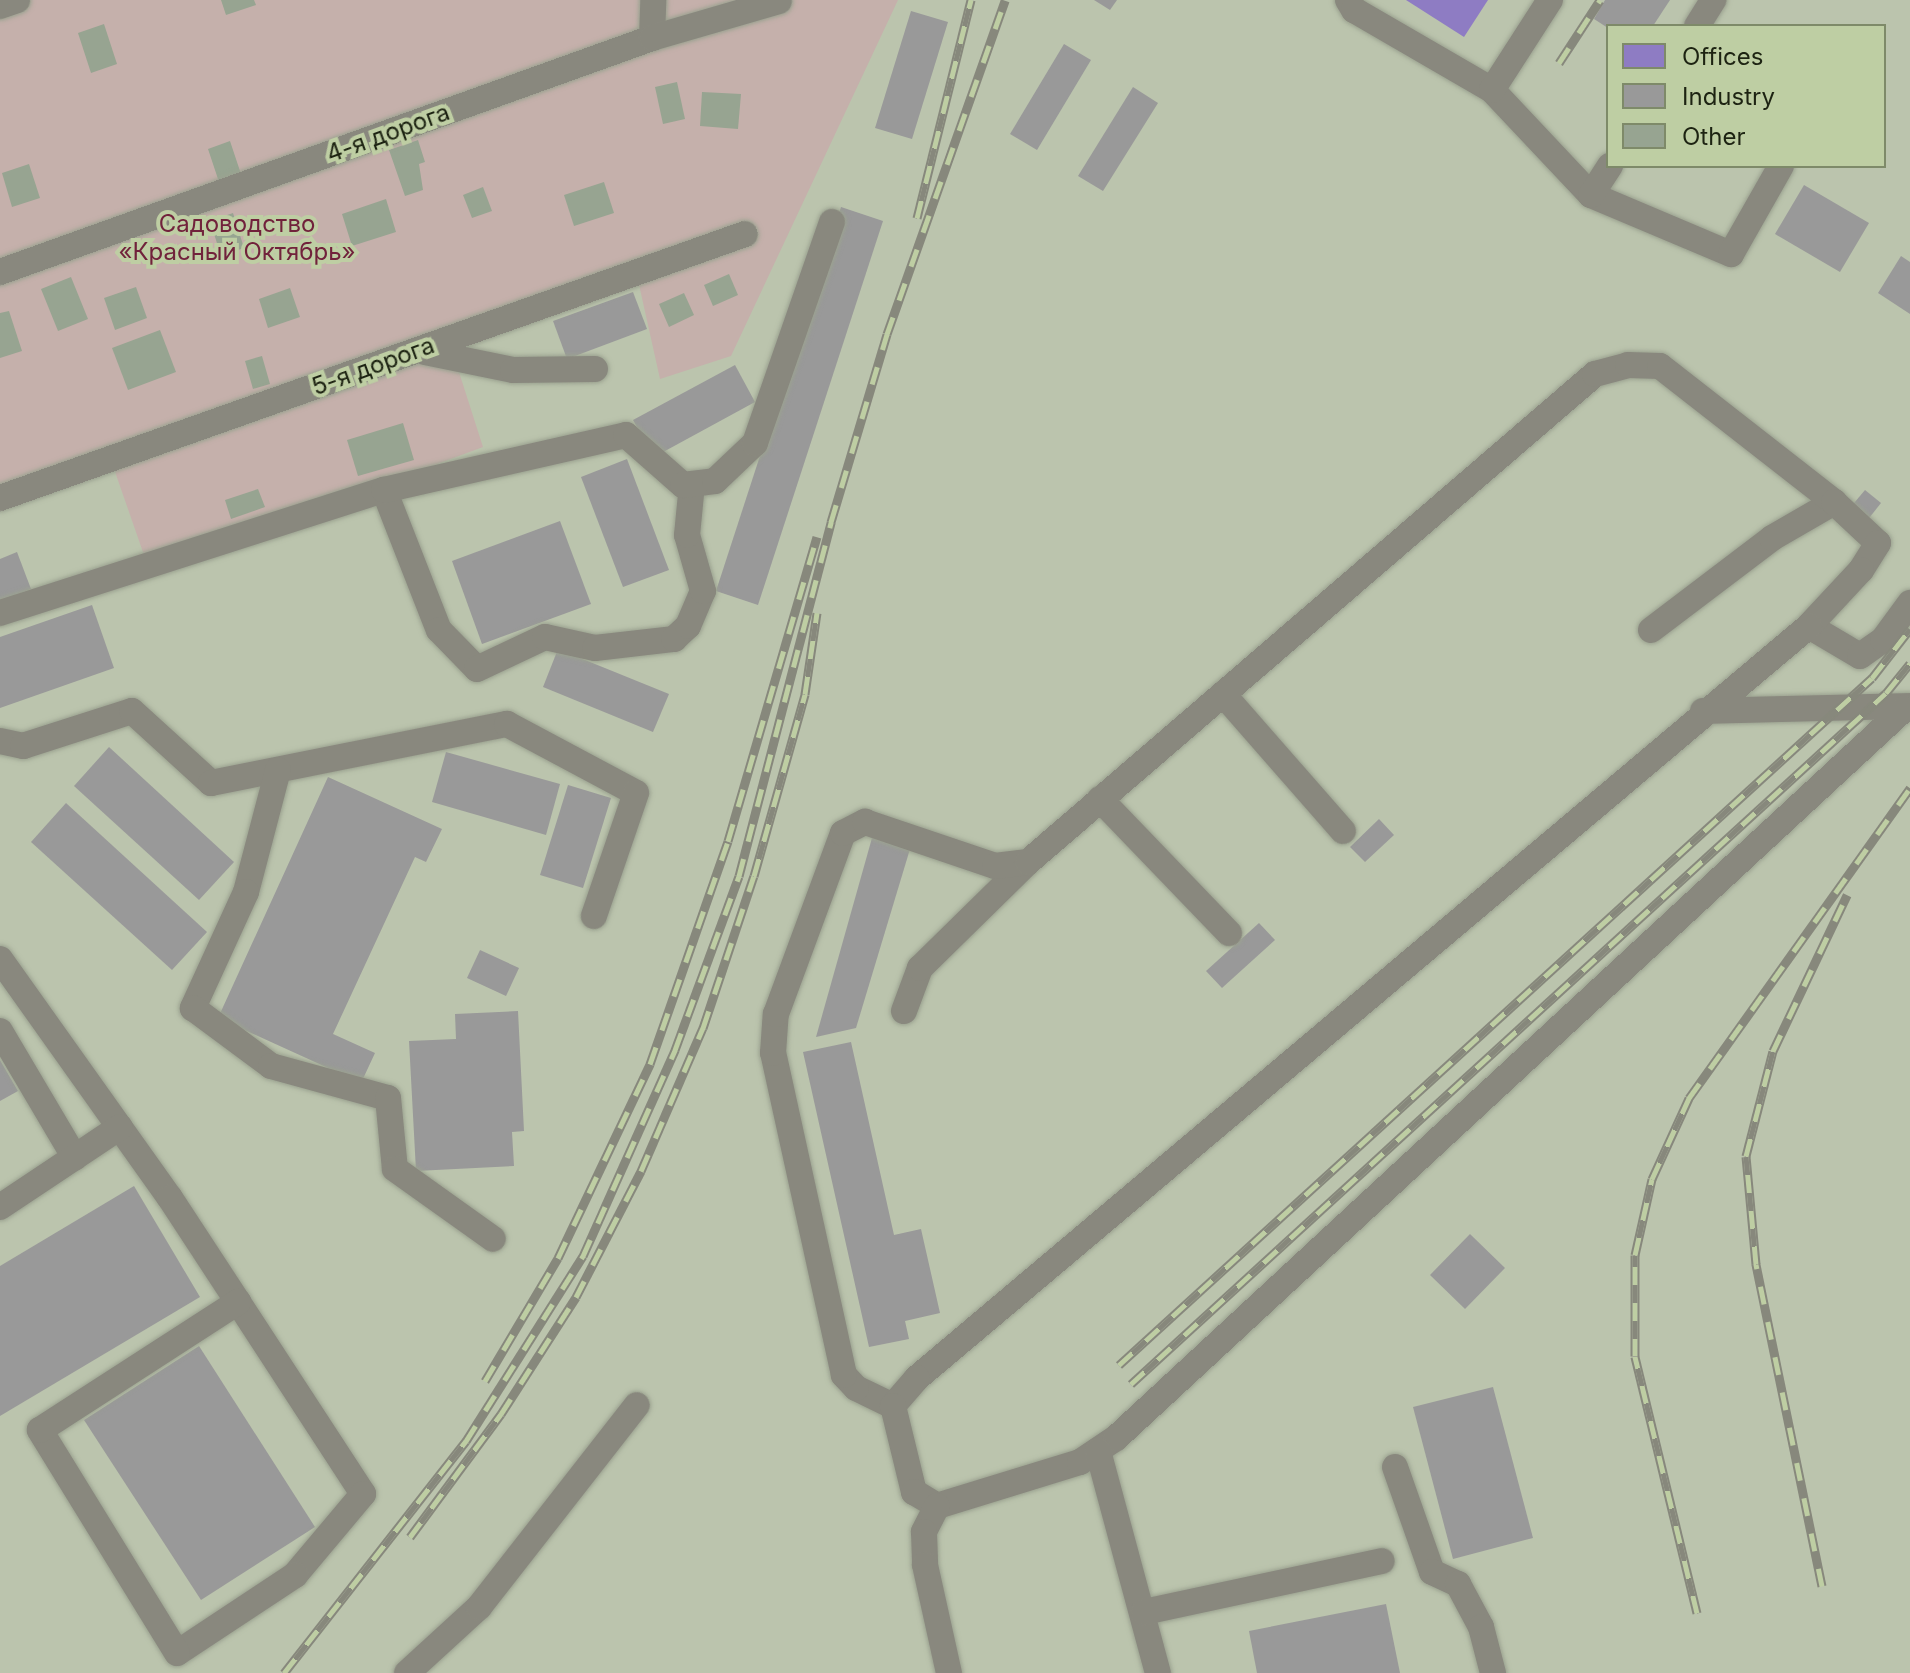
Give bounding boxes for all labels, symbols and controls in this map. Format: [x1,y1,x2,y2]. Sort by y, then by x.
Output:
legend [1606,24,1886,168]
text: Offices [1682,42,1763,71]
text: Industry [1682,82,1775,111]
street label: 4-я дорога [322,97,454,169]
text: Other [1682,122,1745,151]
park label: Садоводство «Красный Октябрь» [118,210,356,266]
street label: 5-я дорога [308,331,438,401]

